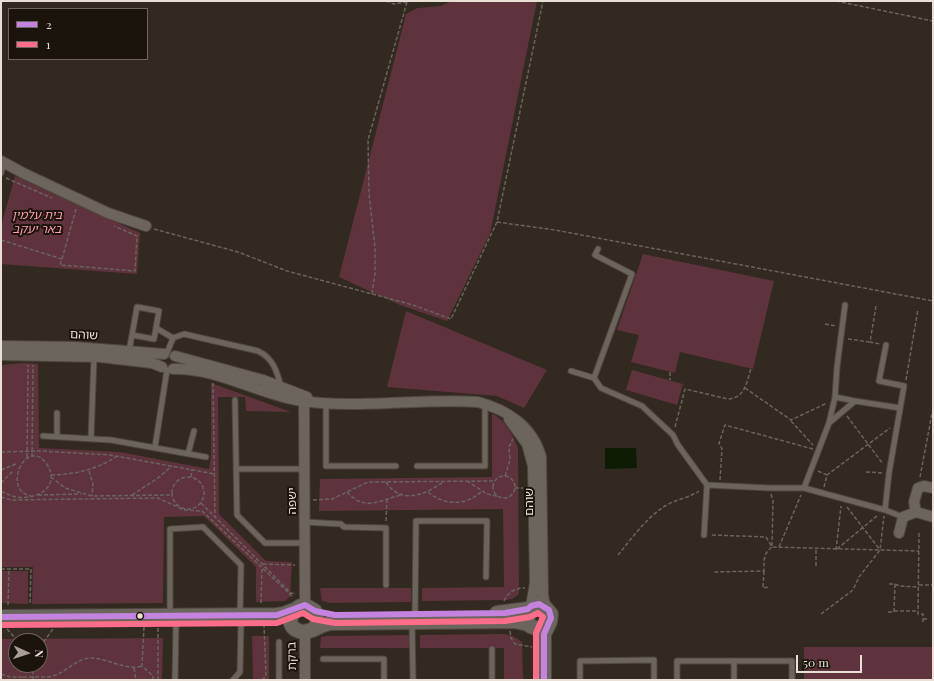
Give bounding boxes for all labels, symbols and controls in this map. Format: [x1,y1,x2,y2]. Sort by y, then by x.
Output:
legend [8,8,148,60]
text: 2 [46,16,52,32]
text: 1 [46,36,50,52]
park label: בית עלמין באר יעקב [12,208,62,236]
street label: שוהם [70,327,98,343]
street label: ישפה [285,488,299,514]
street label: שוהם [522,488,536,516]
unlabelled marker [135,611,145,621]
north arrow [8,633,48,673]
street label: ברקת [285,642,299,670]
scale bar [798,647,864,673]
text: N [32,649,47,658]
text: 50 m [803,654,829,670]

